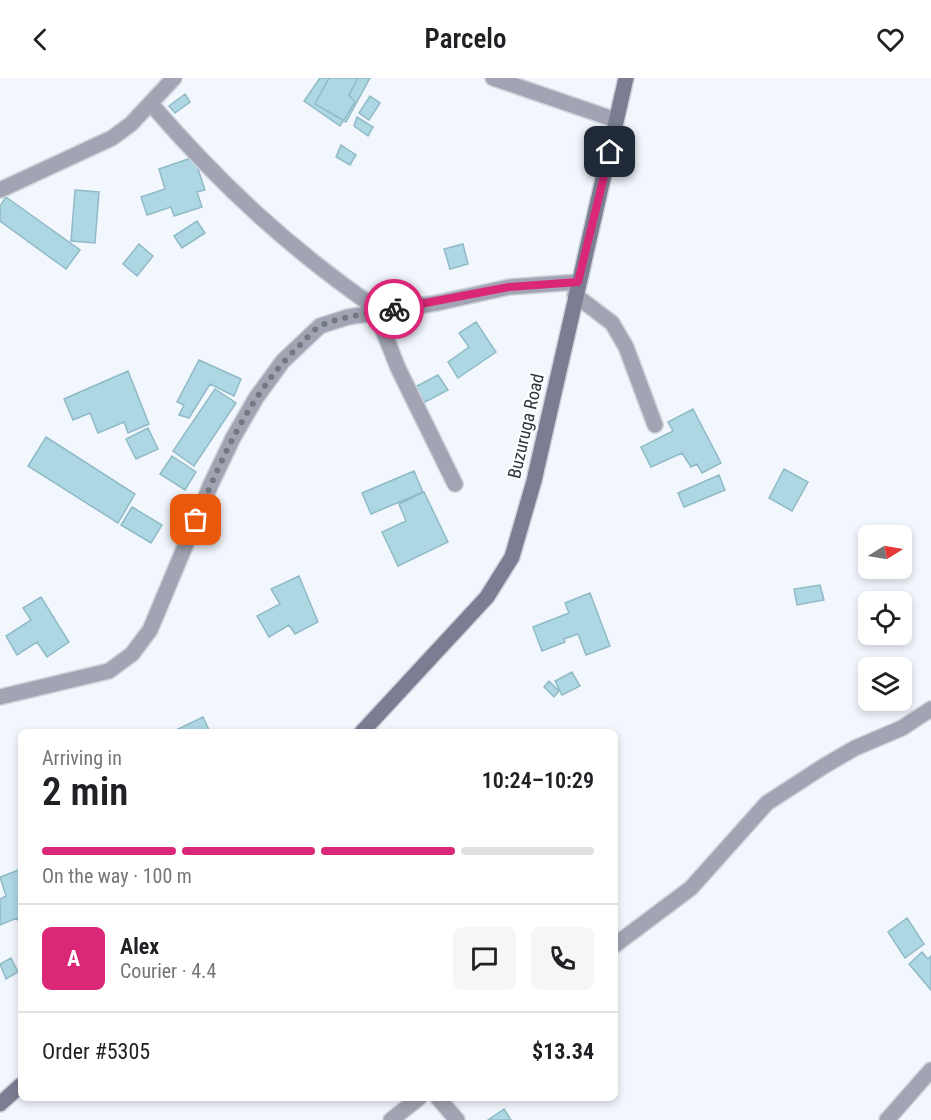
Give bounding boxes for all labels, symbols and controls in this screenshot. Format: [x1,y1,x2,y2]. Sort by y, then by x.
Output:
icon: back [24,23,57,56]
text: Parcelo [425,23,506,55]
icon: heart [874,23,907,56]
pin [584,126,635,177]
icon: home [593,135,626,168]
courier [364,279,424,339]
icon: bike [378,293,411,326]
street label: Buzuruga Road [503,371,548,480]
pin [170,494,221,545]
icon: bag [179,503,212,536]
north arrow [858,525,912,579]
map controls [858,525,912,711]
button: locate [858,591,912,645]
button: layers [858,657,912,711]
text: Arriving in [42,746,122,770]
text: 10:24–10:29 [482,768,594,793]
text: 2 min [42,769,128,815]
text: On the way · 100 m [42,864,192,888]
button: chat [453,927,516,990]
button: phone [531,927,594,990]
text: Alex [120,934,159,959]
text: A [67,946,80,971]
text: Courier · 4.4 [120,959,216,983]
text: Order #5305 [42,1039,150,1064]
text: $13.34 [532,1039,594,1064]

